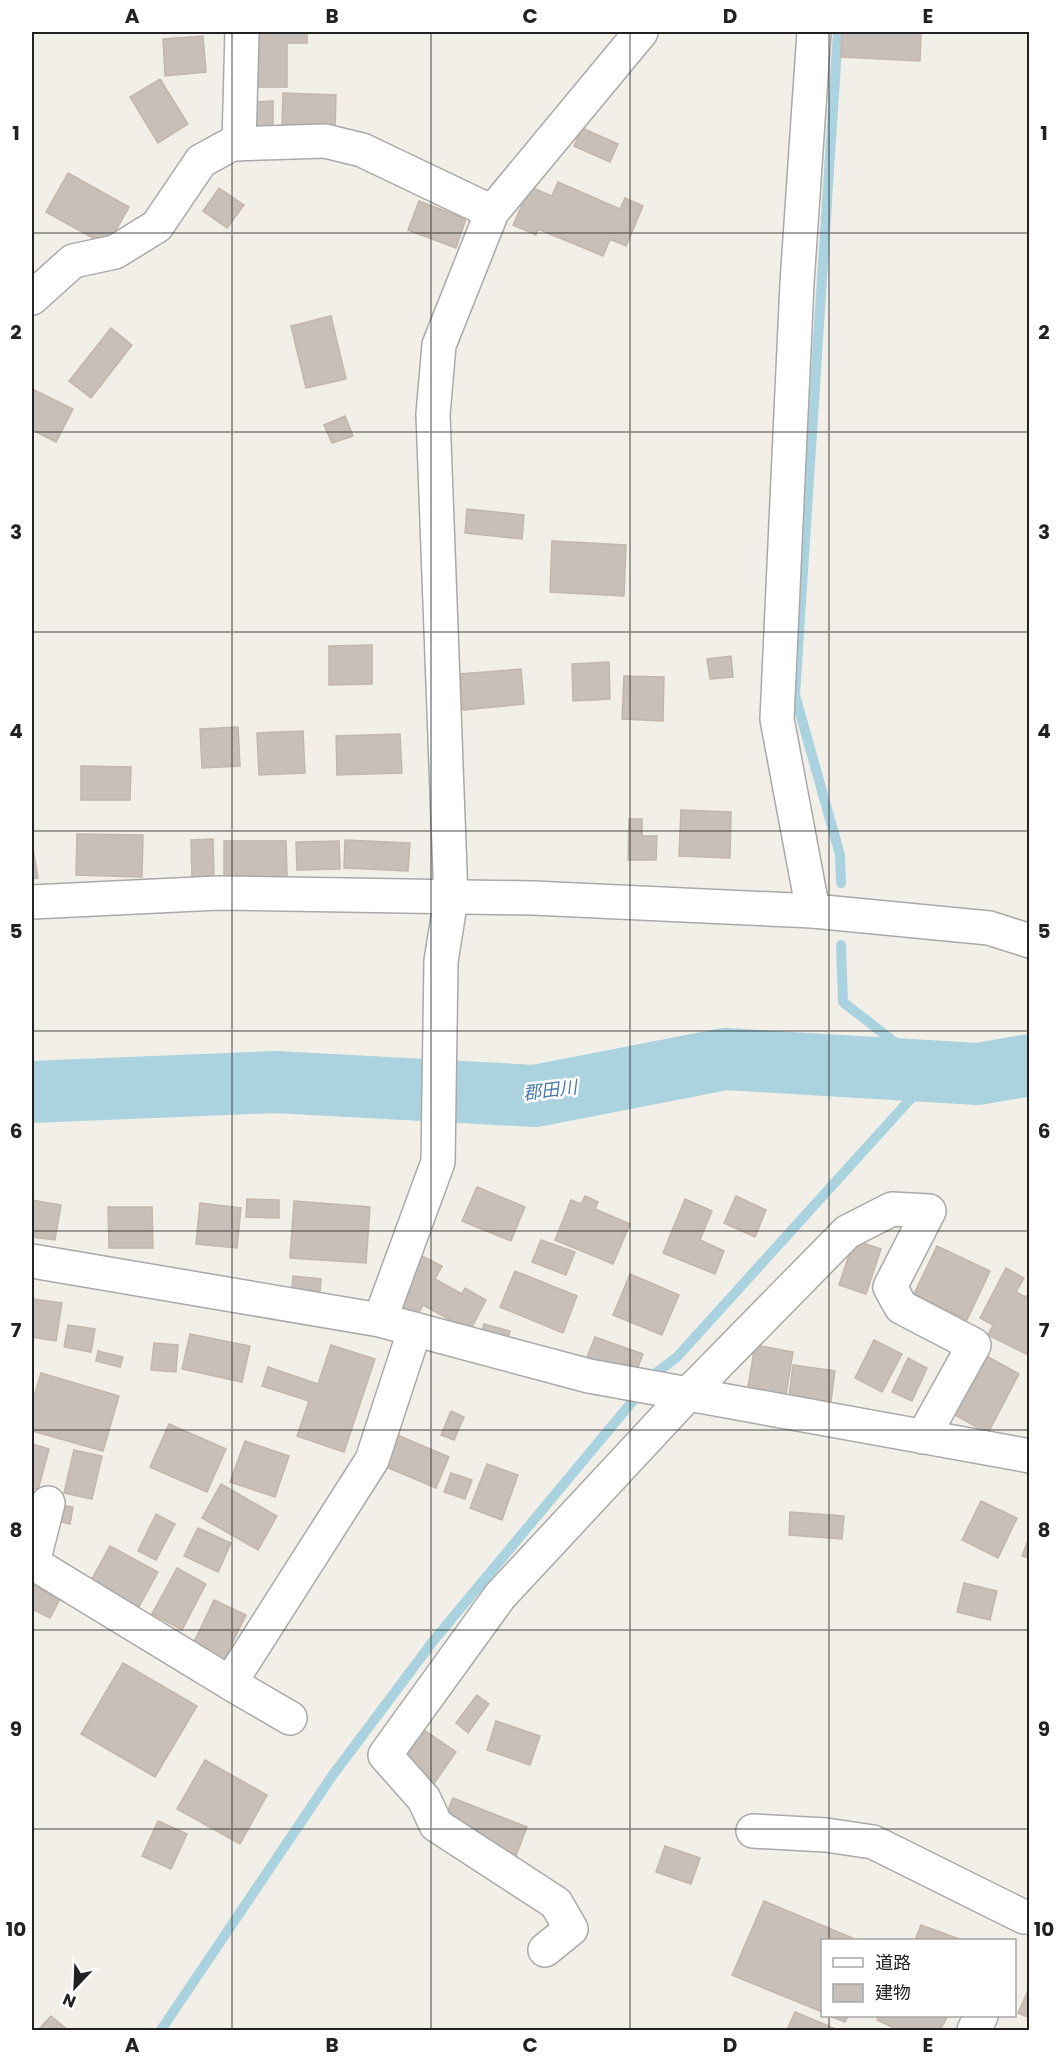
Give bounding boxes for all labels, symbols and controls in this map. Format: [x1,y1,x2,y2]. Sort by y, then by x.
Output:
text: A [125,2,140,30]
text: B [325,2,339,30]
text: C [522,2,538,30]
text: D [723,2,737,30]
text: E [923,2,933,30]
text: 1 [12,119,20,147]
text: 1 [1040,119,1048,147]
text: 2 [10,318,22,346]
text: 2 [1038,318,1050,346]
text: 3 [10,518,22,546]
text: 3 [1038,518,1050,546]
text: 4 [9,717,23,745]
text: 4 [1037,717,1051,745]
text: 5 [10,917,23,945]
text: 5 [1038,917,1051,945]
water label: 郡田川 [522,1074,580,1106]
text: 6 [10,1117,22,1145]
text: 6 [1038,1117,1050,1145]
text: 7 [11,1316,22,1344]
text: 7 [1039,1316,1050,1344]
text: 8 [10,1516,22,1544]
text: 8 [1038,1516,1050,1544]
text: 9 [10,1715,22,1743]
text: 9 [1038,1715,1050,1743]
text: 10 [6,1915,26,1943]
text: 10 [1034,1915,1054,1943]
legend [821,1939,1016,2017]
text: 道路 [875,1950,911,1975]
north arrow [45,1957,105,2017]
text: 建物 [875,1980,911,2005]
text: N [59,1987,79,2013]
text: A [125,2031,140,2059]
text: B [325,2031,339,2059]
text: C [522,2031,538,2059]
text: D [723,2031,737,2059]
text: E [923,2031,933,2059]

